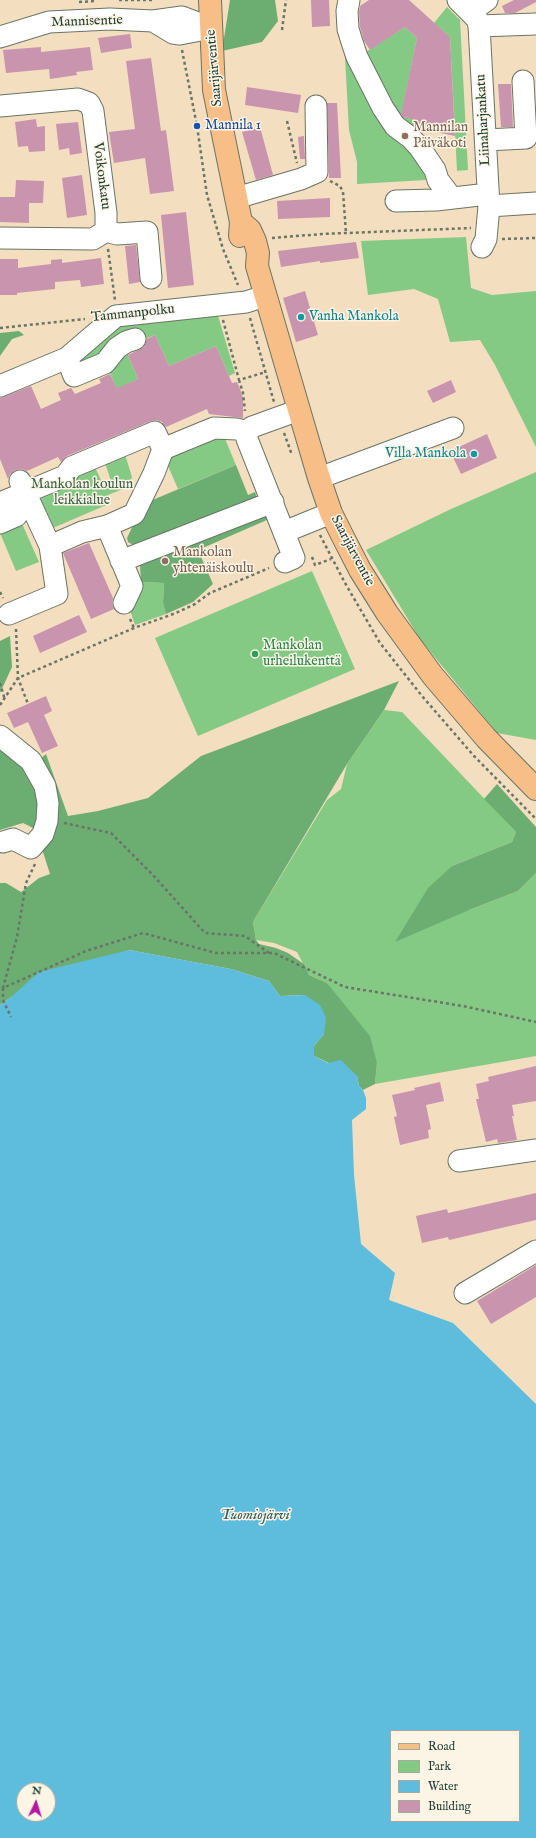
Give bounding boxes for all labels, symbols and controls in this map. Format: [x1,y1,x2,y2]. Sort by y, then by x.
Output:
street label: Mannisentie [51,12,123,32]
street label: Saarijärventie [203,29,227,107]
street label: Liinaharjankatu [473,74,495,166]
place label: Mannila 1 [205,118,261,134]
place label: Mannilan Päiväkoti [413,120,468,152]
marker: Mannila 1 [192,121,202,131]
marker: Mannilan Päiväkoti [400,131,410,141]
street label: Voikonkatu [89,141,113,211]
street label: Tammanpolku [90,301,176,327]
place label: Vanha Mankola [309,309,399,325]
marker: Vanha Mankola [296,312,306,322]
place label: Villa Mankola [385,446,466,462]
marker: Villa Mankola [469,449,479,459]
park label: Mankolan koulun leikkialue [31,477,133,510]
street label: Saarijärventie [326,513,378,589]
place label: Mankolan yhtenäiskoulu [173,545,254,578]
marker: Mankolan yhtenäiskoulu [160,556,170,566]
place label: Mankolan urheilukenttä [263,638,341,670]
marker: Mankolan urheilukenttä [250,649,260,659]
water label: Tuomiojärvi [220,1507,290,1525]
legend [390,1730,520,1822]
text: Road [428,1739,455,1754]
text: Park [428,1759,451,1774]
text: Water [428,1779,458,1794]
north arrow [16,1782,56,1822]
text: N [32,1784,42,1798]
text: Building [428,1799,471,1814]

